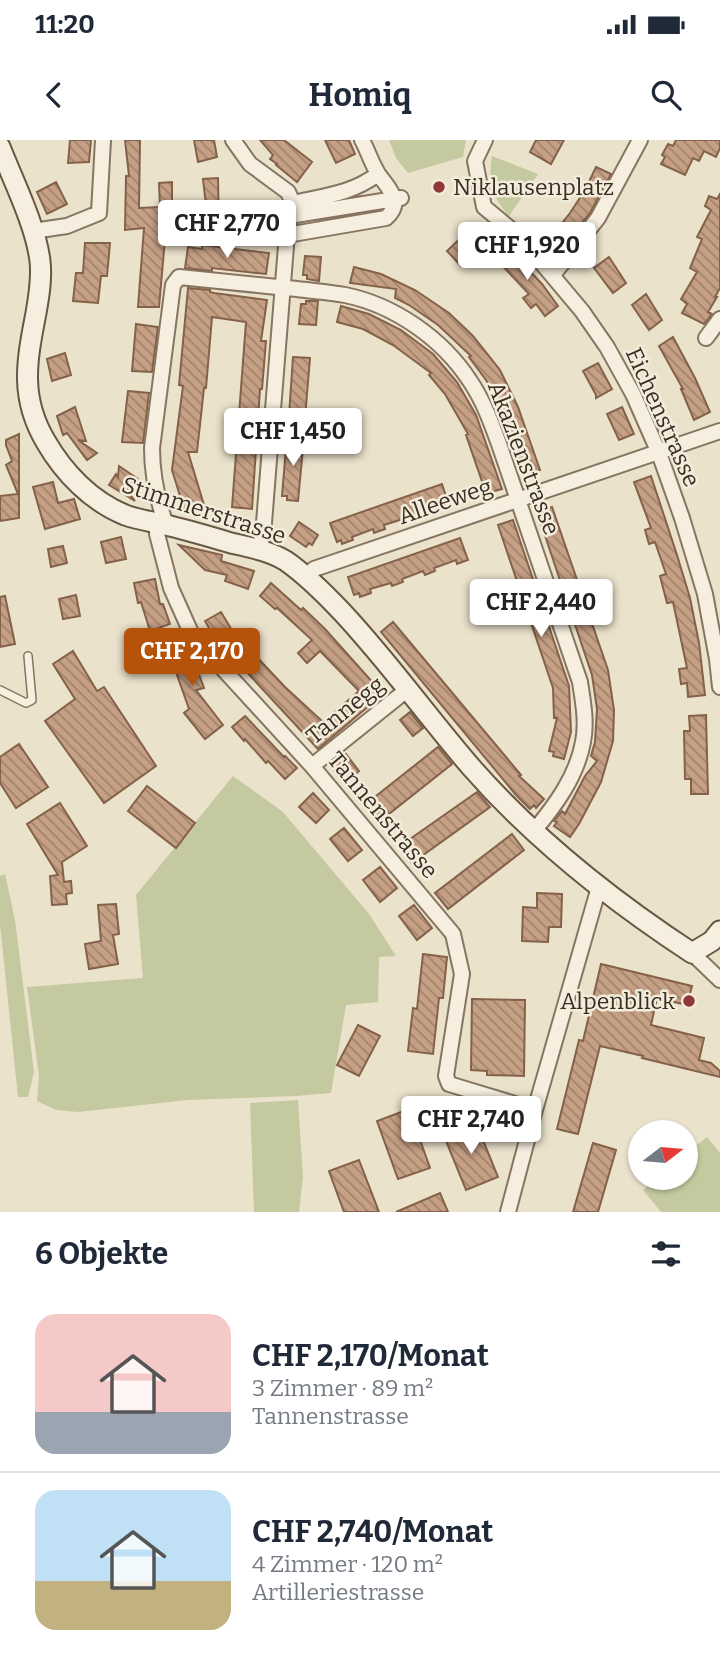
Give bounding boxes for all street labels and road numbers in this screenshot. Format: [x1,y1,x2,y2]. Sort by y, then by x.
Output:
street label: Eichenstrasse [620,343,706,491]
street label: Akazienstrasse [482,377,566,539]
street label: Stimmerstrasse [118,470,290,550]
street label: Alleeweg [394,472,496,530]
street label: Tannegg [300,670,390,750]
street label: Tannenstrasse [322,746,444,884]

